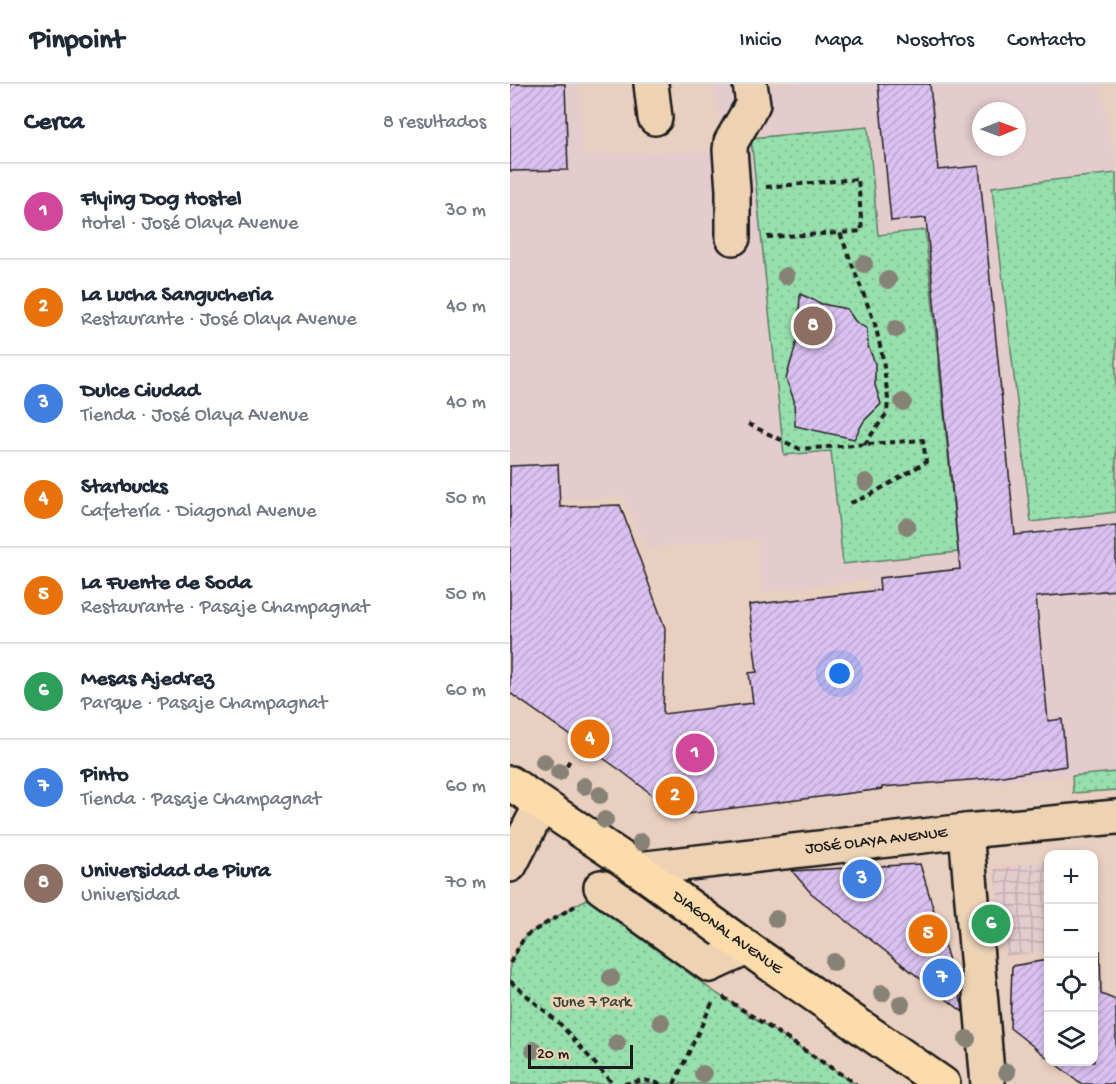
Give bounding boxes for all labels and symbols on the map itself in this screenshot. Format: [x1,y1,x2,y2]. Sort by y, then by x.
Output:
north arrow [972,102,1026,156]
pin: 8 [794,304,832,348]
your location [825,659,854,688]
pin: 4 [570,716,610,762]
pin: 1 [676,730,714,776]
pin: 2 [656,774,694,818]
street label: JOSÉ OLAYA AVENUE [804,824,949,859]
pin: 3 [842,856,882,902]
street label: DIAGONAL AVENUE [667,887,787,980]
pin: 6 [972,902,1010,946]
pin: 5 [908,912,948,956]
pin: 7 [922,956,962,1000]
park label: June 7 Park [553,994,633,1013]
scale bar [528,1042,633,1070]

